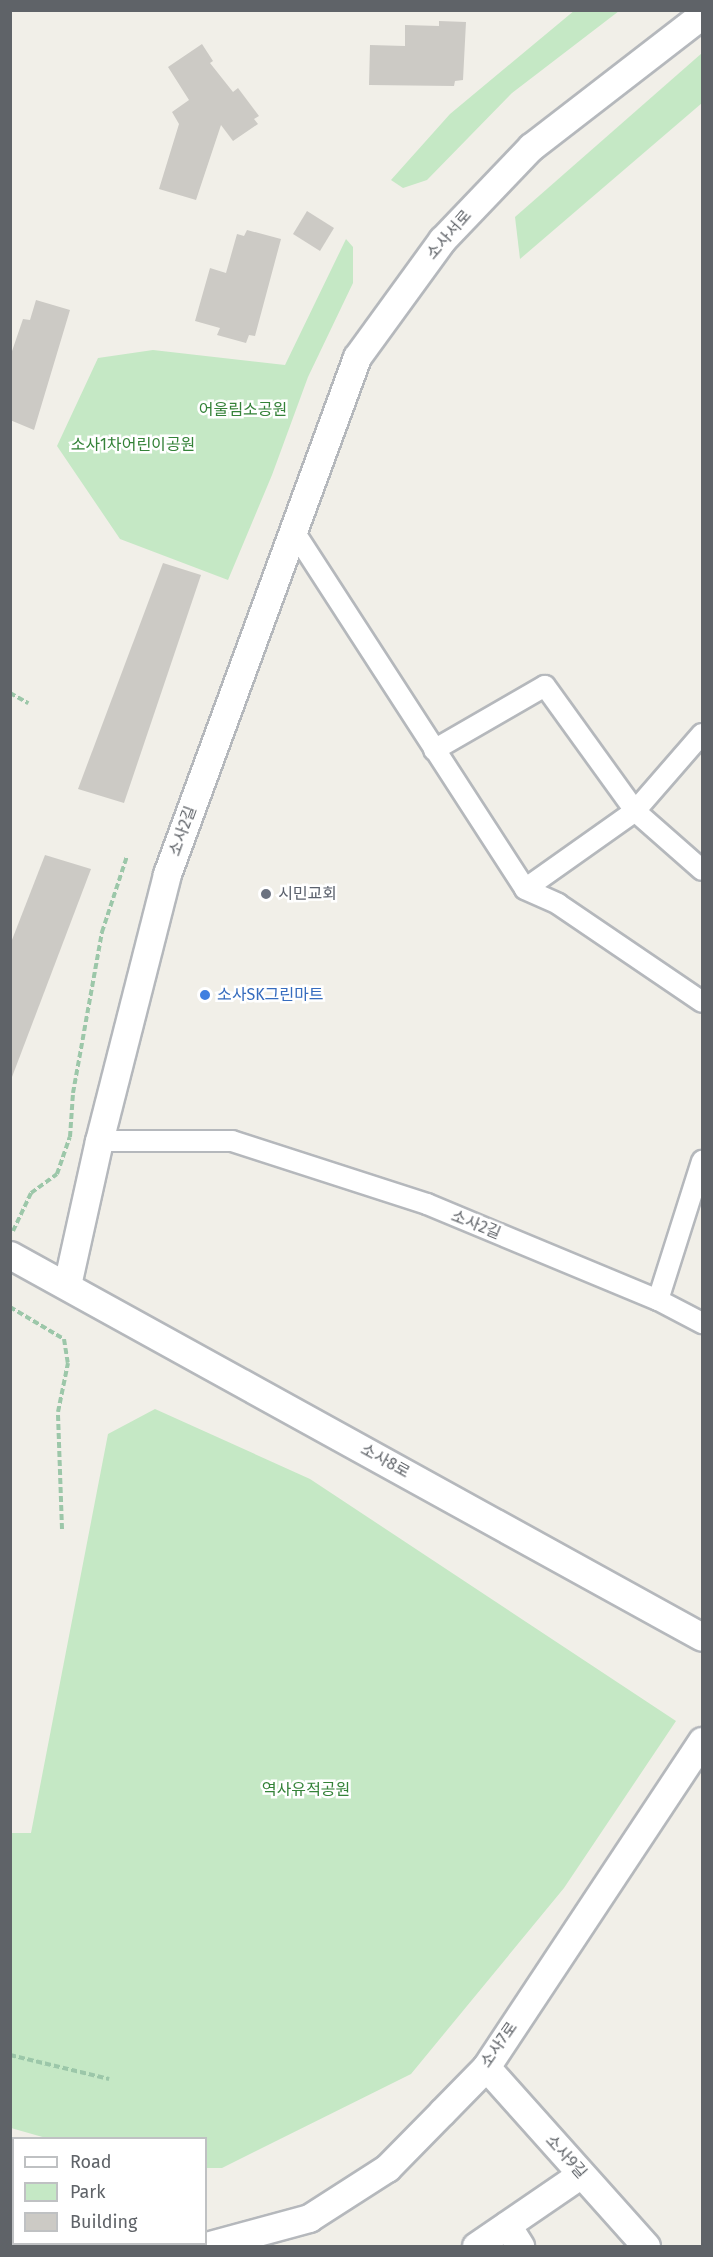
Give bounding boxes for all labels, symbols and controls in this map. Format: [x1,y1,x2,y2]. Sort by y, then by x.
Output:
street label: 소사서로 [422,206,476,264]
park label: 어울림소공원 [199,400,287,420]
park label: 소사1차어린이공원 [71,435,195,455]
street label: 소사2길 [165,803,201,859]
place label: 시민교회 [278,884,337,904]
marker: 시민교회 [259,887,273,901]
place label: 소사SK그린마트 [217,985,323,1005]
marker: 소사SK그린마트 [198,988,212,1002]
street label: 소사2길 [448,1206,504,1244]
street label: 소사8로 [357,1440,413,1482]
park label: 역사유적공원 [262,1780,350,1800]
street label: 소사7로 [476,2018,522,2072]
street label: 소사9길 [541,2131,591,2183]
legend [12,2137,207,2245]
text: Road [70,2151,112,2173]
text: Park [70,2181,105,2203]
text: Building [70,2211,137,2233]

